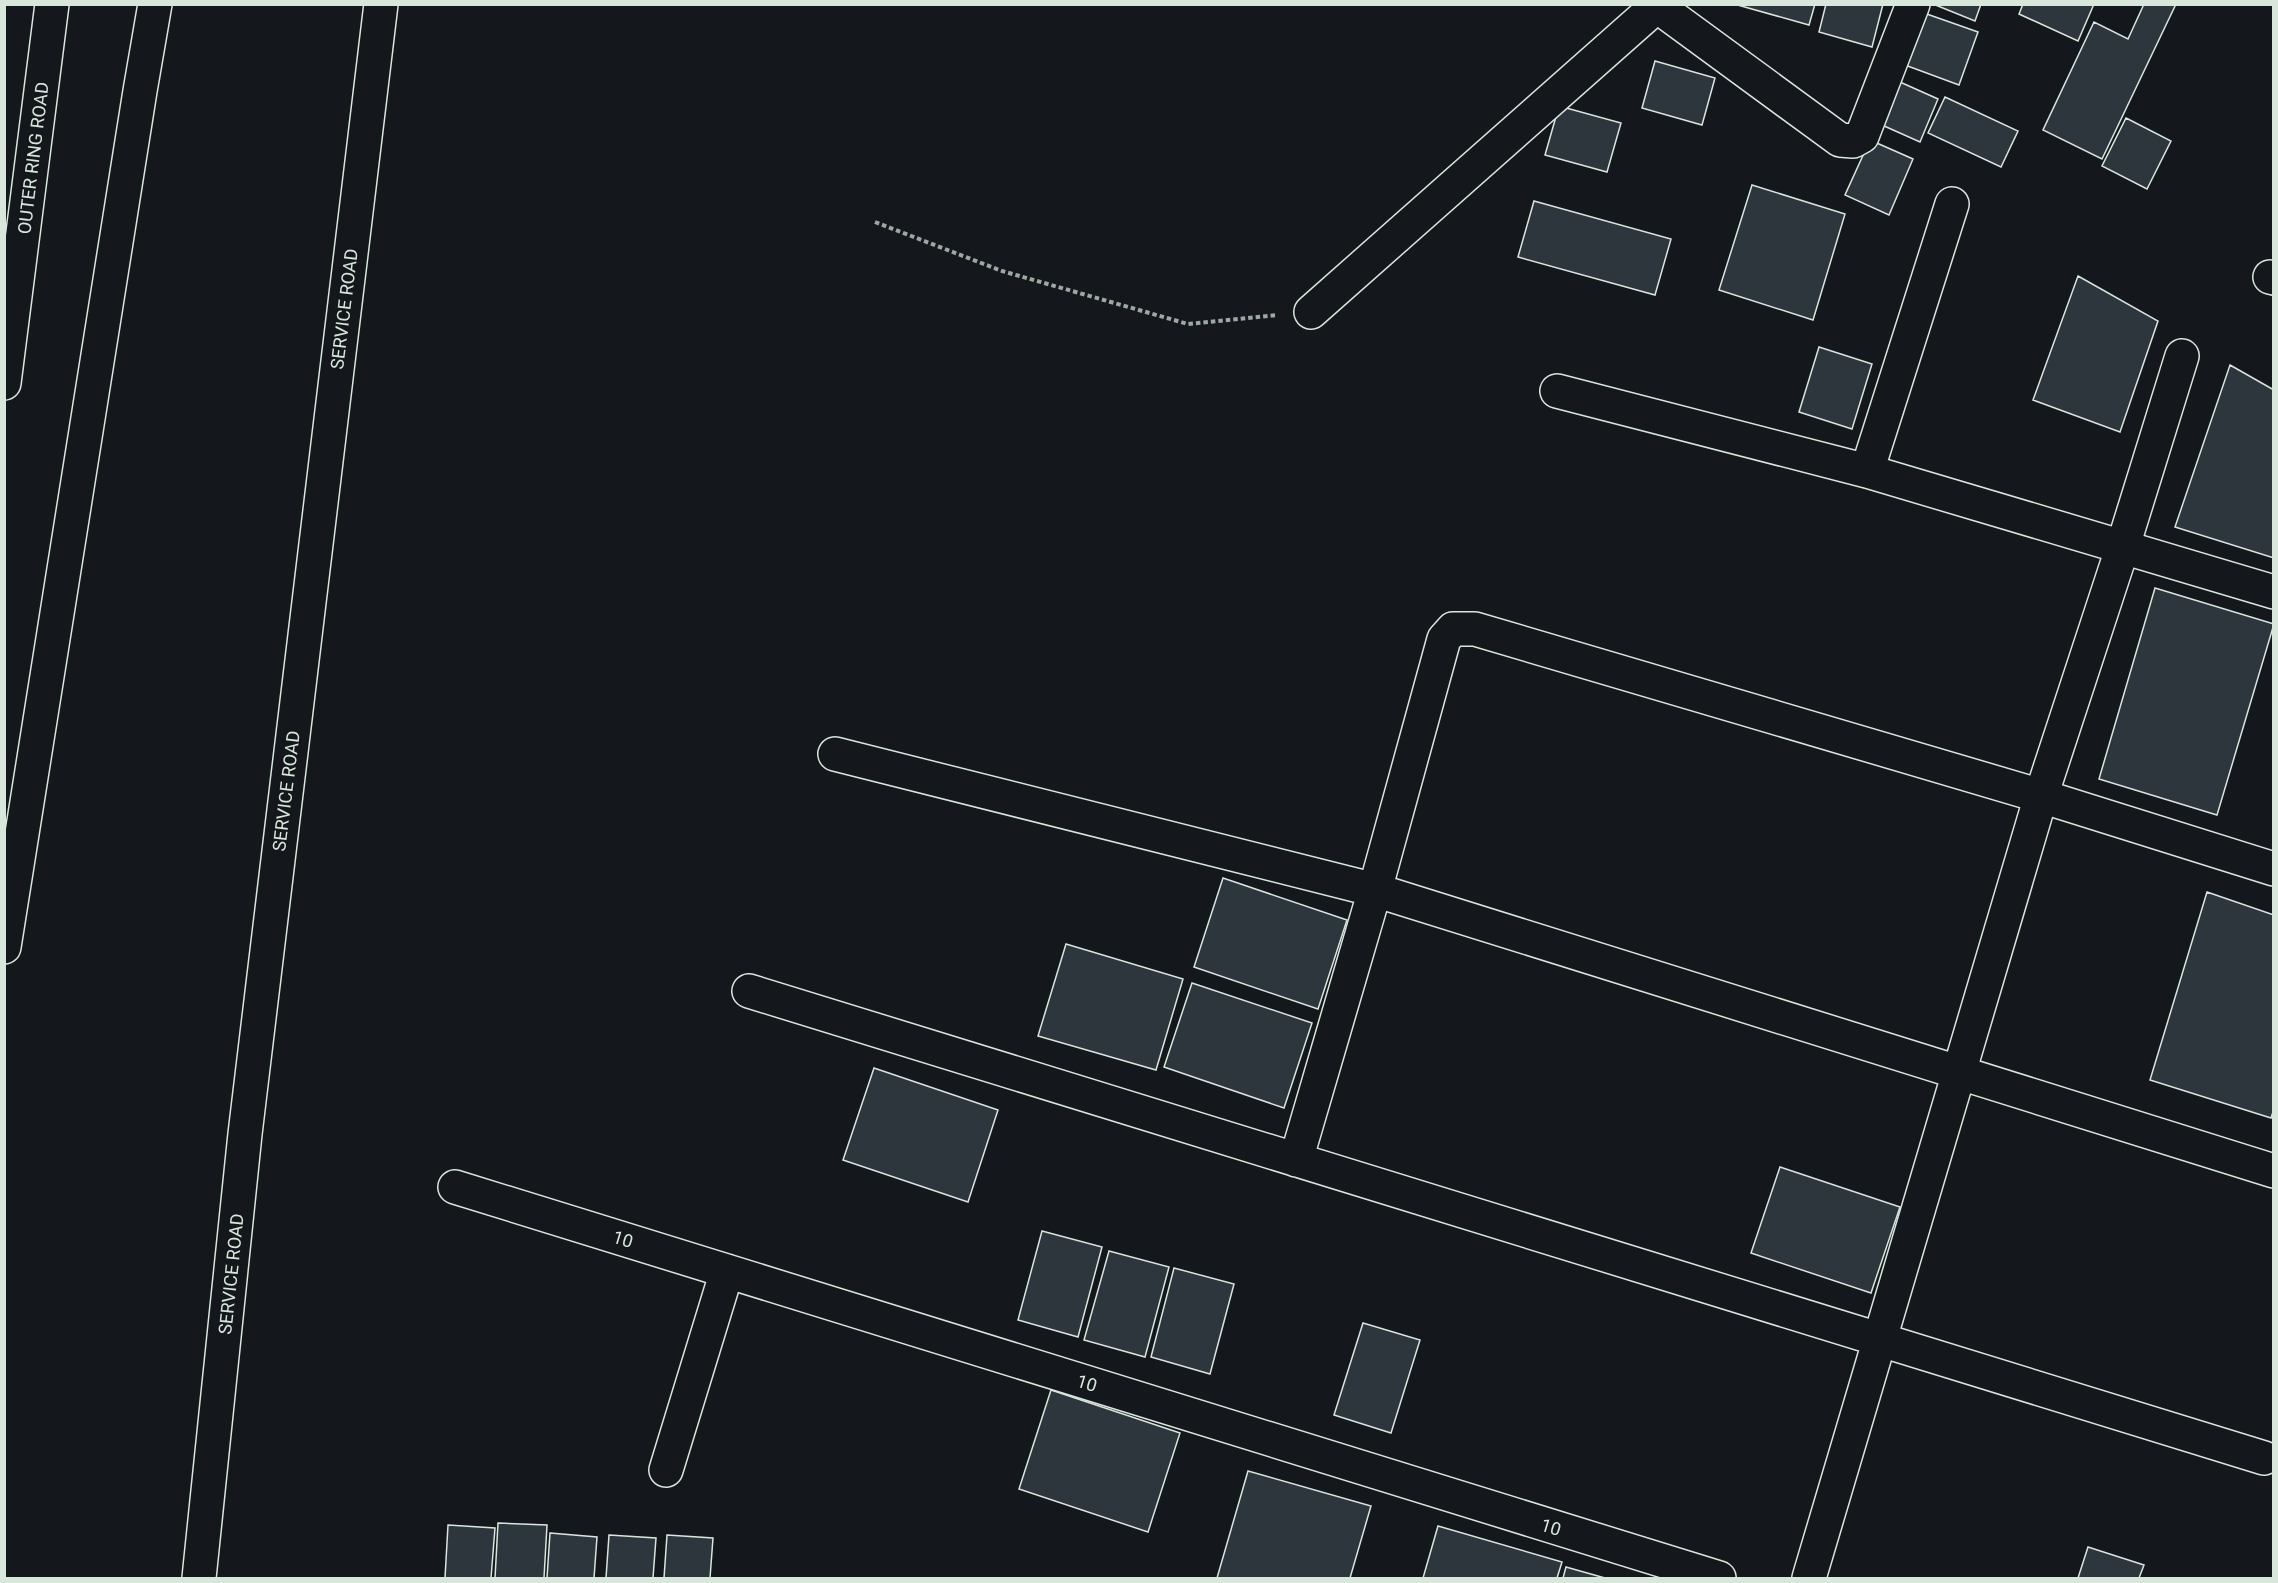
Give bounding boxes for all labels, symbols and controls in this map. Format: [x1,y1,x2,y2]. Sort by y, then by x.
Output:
street label: OUTER RING ROAD [13,81,53,235]
street label: SERVICE ROAD [326,247,362,371]
street label: SERVICE ROAD [268,729,304,853]
street label: SERVICE ROAD [214,1213,248,1335]
street label: 10 [610,1226,636,1252]
street label: 10 [1074,1370,1100,1396]
street label: 10 [1538,1514,1564,1540]

